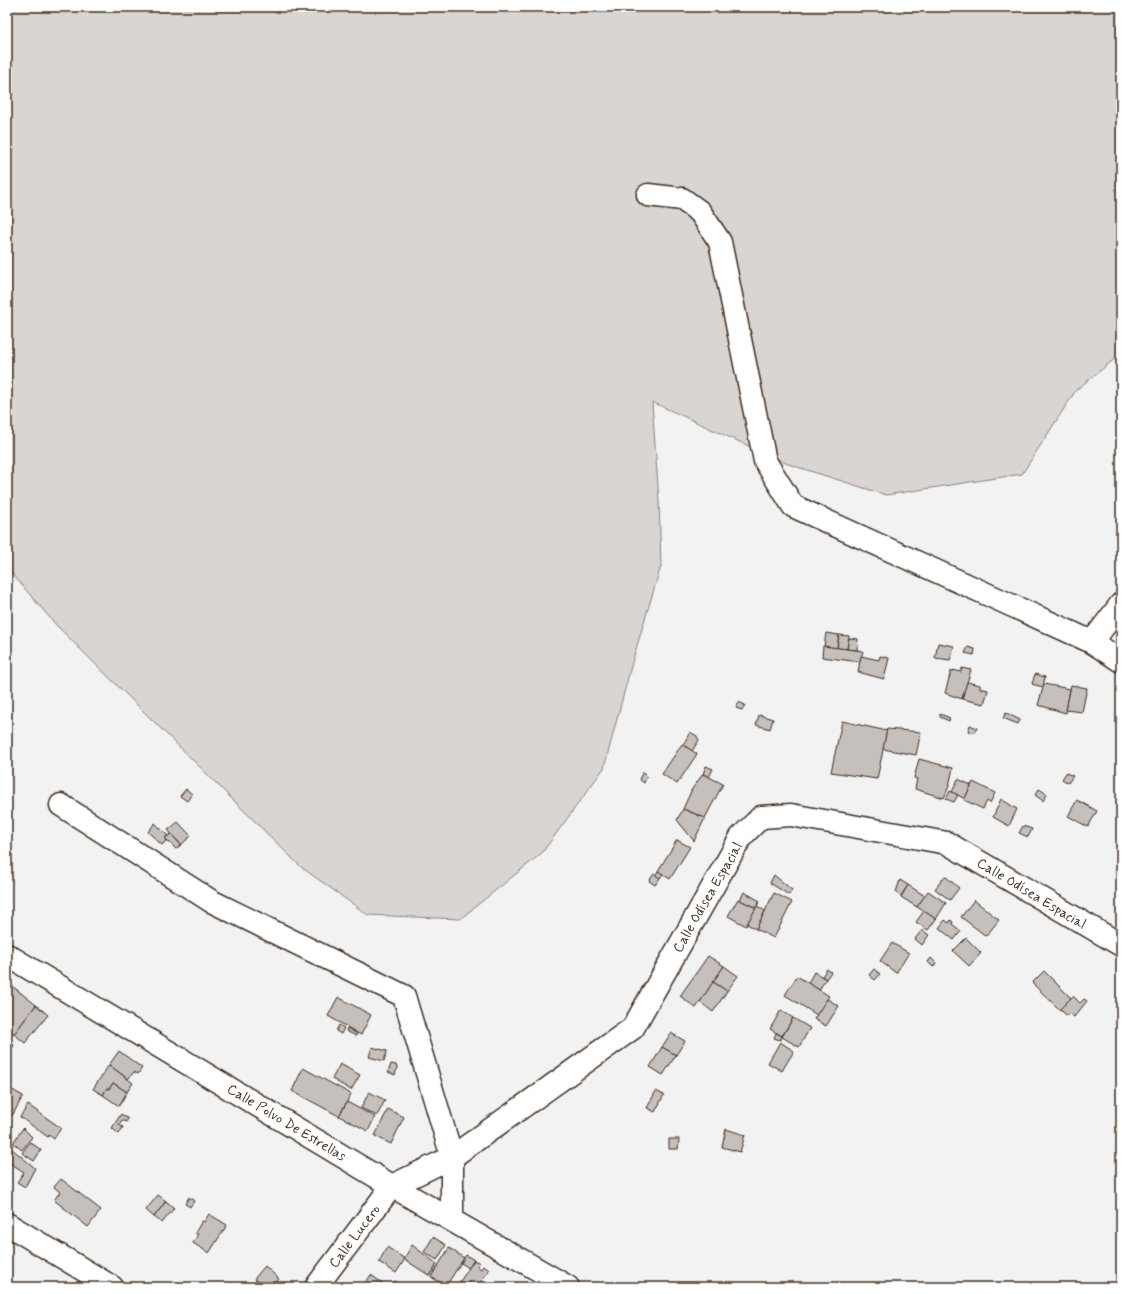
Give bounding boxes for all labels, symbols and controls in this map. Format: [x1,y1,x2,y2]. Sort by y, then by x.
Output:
street label: Calle Odísea Espacial [669,839,747,956]
street label: Calle Odísea Espacial [973,854,1090,934]
street label: Calle Polvo De Estrellas [224,1080,349,1166]
street label: Calle Lucero [325,1201,384,1272]

